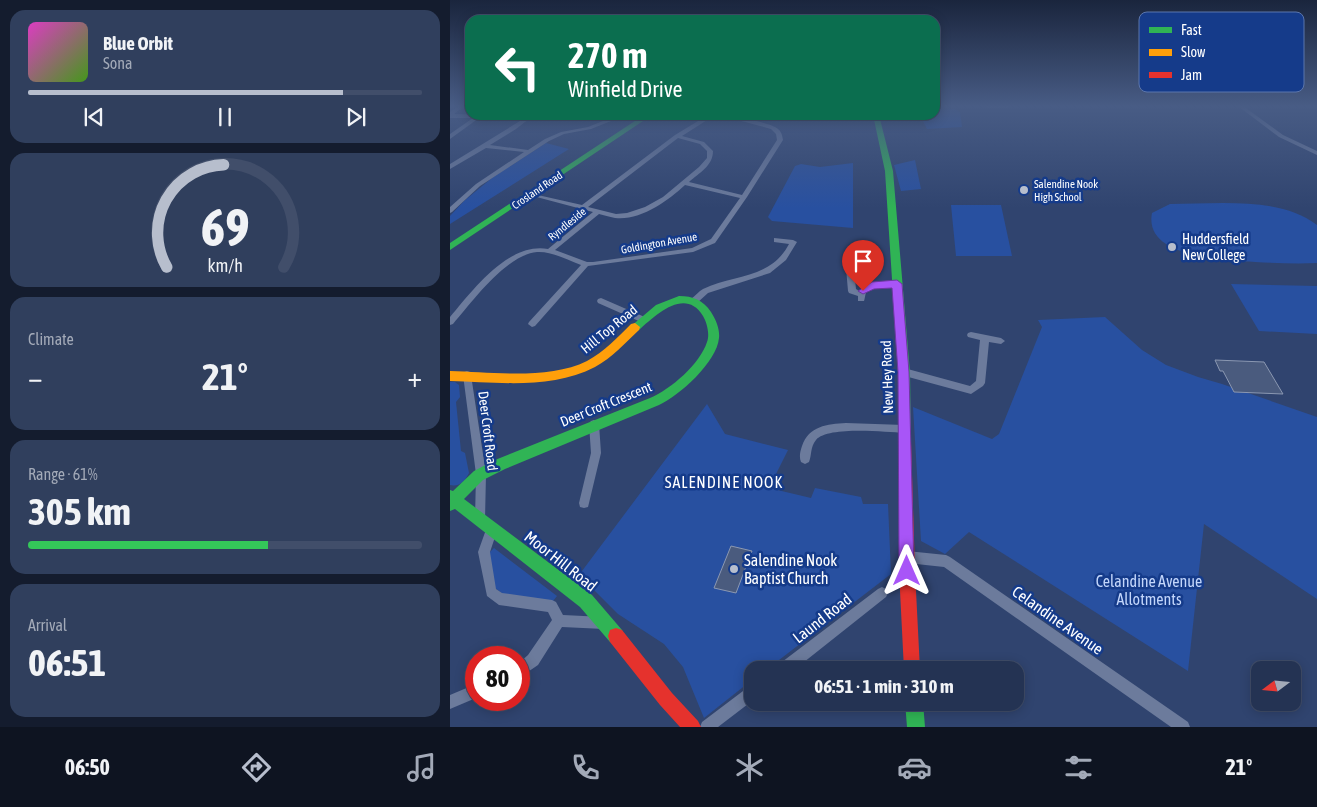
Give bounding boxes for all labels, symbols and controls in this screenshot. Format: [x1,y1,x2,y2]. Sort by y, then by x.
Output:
legend [1139,12,1304,92]
text: Fast [1181,22,1202,38]
text: Blue Orbit [103,32,173,54]
icon: left [485,35,550,100]
text: 270 m [568,35,647,75]
text: Slow [1181,44,1206,60]
text: Sona [103,54,132,72]
text: Jam [1181,67,1202,83]
text: Winfield Drive [568,76,683,102]
icon: previous [80,103,108,131]
icon: pause [211,103,239,131]
icon: next [342,103,370,131]
street label: Crosland Road [509,169,565,211]
place label: Salendine Nook High School [1034,178,1098,203]
marker: Salendine Nook High School [1018,184,1030,196]
text: 69 [201,197,249,257]
street label: Ryndleside [546,205,588,243]
street label: Goldington Avenue [620,230,698,256]
place label: Huddersfield New College [1182,231,1249,263]
pin [842,240,884,291]
marker: Huddersfield New College [1166,241,1178,253]
icon: arrive [849,247,877,275]
text: km/h [207,255,243,276]
street label: Hill Top Road [578,301,640,357]
text: Climate [28,330,74,348]
street label: New Hey Road [878,340,896,414]
text: 21° [202,355,248,398]
text: − [28,361,43,393]
text: + [407,361,422,393]
street label: Deer Croft Crescent [558,378,654,430]
street label: Deer Croft Road [475,390,501,472]
text: Range · 61% [28,465,98,483]
district label: SALENDINE NOOK [665,473,783,491]
text: 305 km [28,490,131,533]
street label: Moor Hill Road [521,527,601,595]
position arrow [880,544,932,596]
place label: Salendine Nook Baptist Church [744,551,837,588]
marker: Salendine Nook Baptist Church [728,563,740,575]
park label: Celandine Avenue Allotments [1096,572,1202,608]
street label: Celandine Avenue [1009,582,1107,658]
street label: Laund Road [789,590,855,646]
text: Arrival [28,616,67,634]
text: 06:51 [28,641,106,684]
speed limit sign: 80 [465,646,530,711]
north arrow [1251,661,1301,711]
map controls [1251,661,1301,711]
text: 06:51 · 1 min · 310 m [814,675,954,697]
icon: directions [239,750,274,785]
icon: music [404,750,439,785]
icon: phone [568,750,603,785]
icon: climate [732,750,767,785]
icon: car [897,750,932,785]
icon: filters [1061,750,1096,785]
text: 06:50 [65,754,110,780]
text: 21° [1225,754,1252,780]

